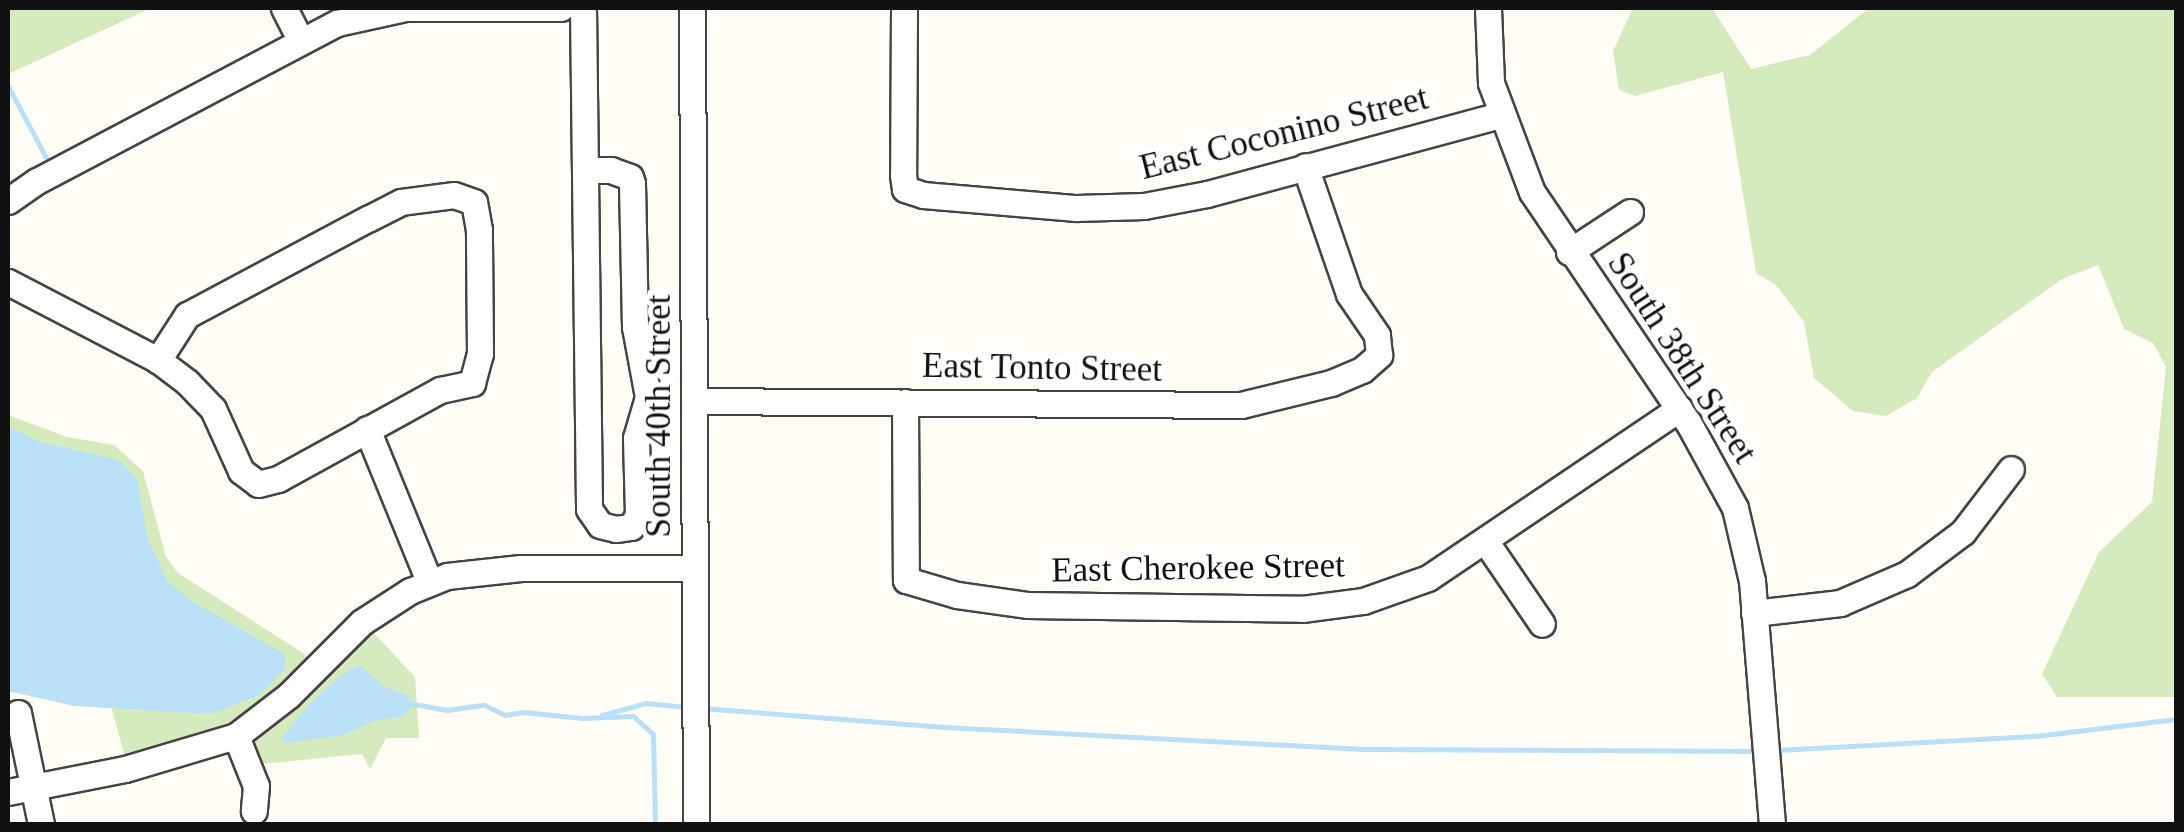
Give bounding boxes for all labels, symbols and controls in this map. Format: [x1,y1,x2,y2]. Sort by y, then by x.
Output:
street label: East Coconino Street [1136,77,1432,189]
street label: South 38th Street [1598,245,1766,471]
street label: South 40th Street [638,294,680,538]
street label: East Tonto Street [921,345,1163,391]
street label: East Cherokee Street [1051,544,1345,592]

